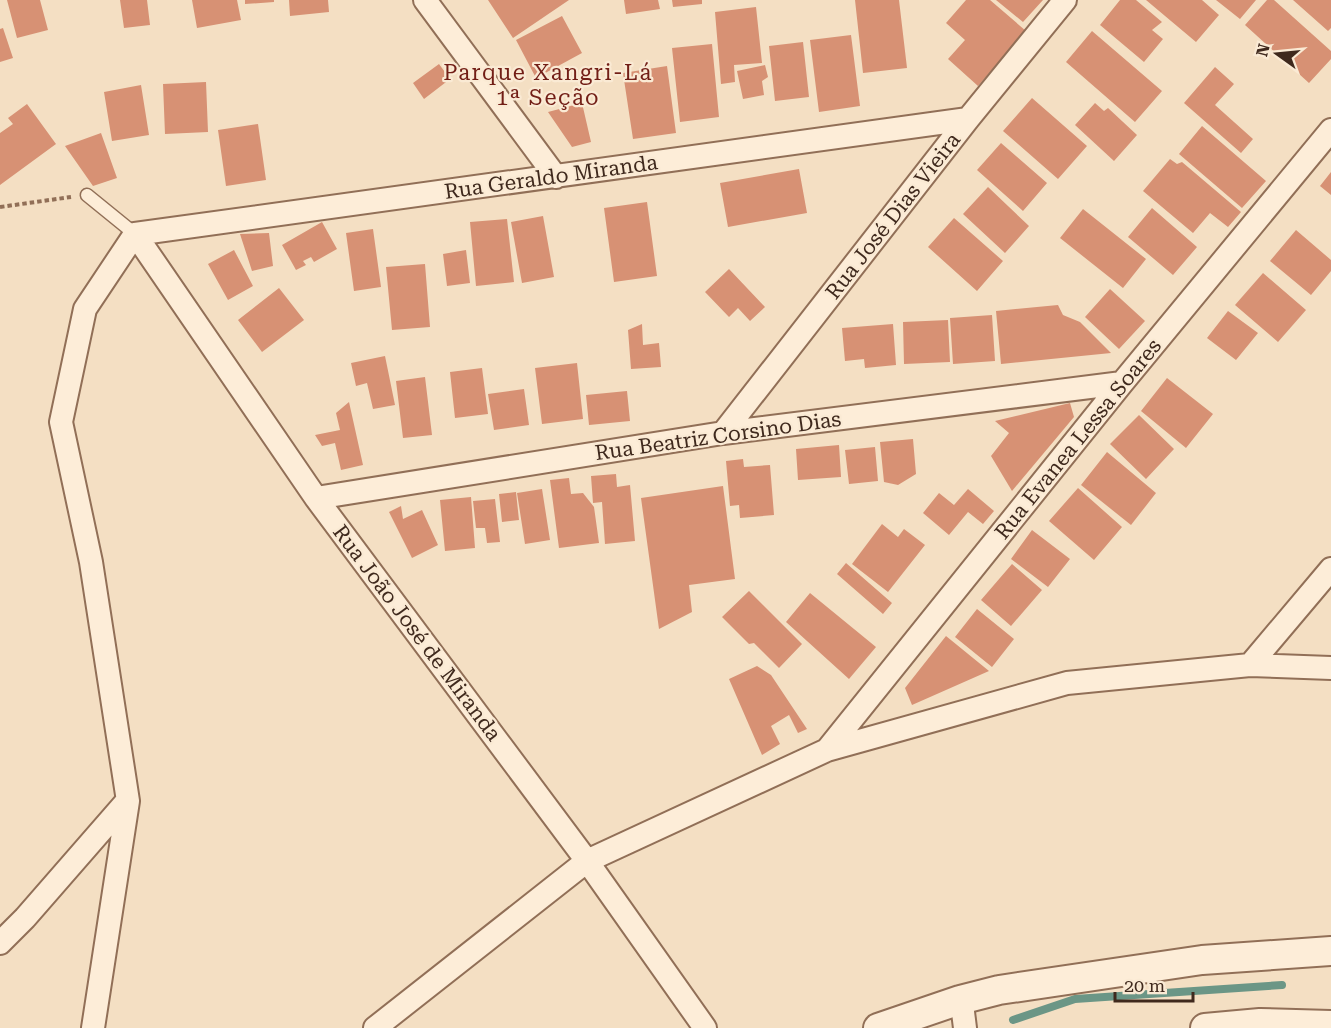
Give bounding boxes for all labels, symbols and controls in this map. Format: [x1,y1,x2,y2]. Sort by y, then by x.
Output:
north arrow [1247,24,1307,84]
text: N [1252,42,1274,59]
district label: Parque Xangri-Lá 1ª Seção [443,60,653,110]
street label: Rua José Dias Vieira [821,128,966,304]
street label: Rua Geraldo Miranda [443,150,660,204]
street label: Rua Evanea Lessa Soares [990,334,1166,544]
street label: Rua Beatriz Corsino Dias [593,407,843,465]
street label: Rua João José de Miranda [328,520,506,746]
scale bar [1115,965,1193,1003]
text: 20 m [1124,975,1165,996]

